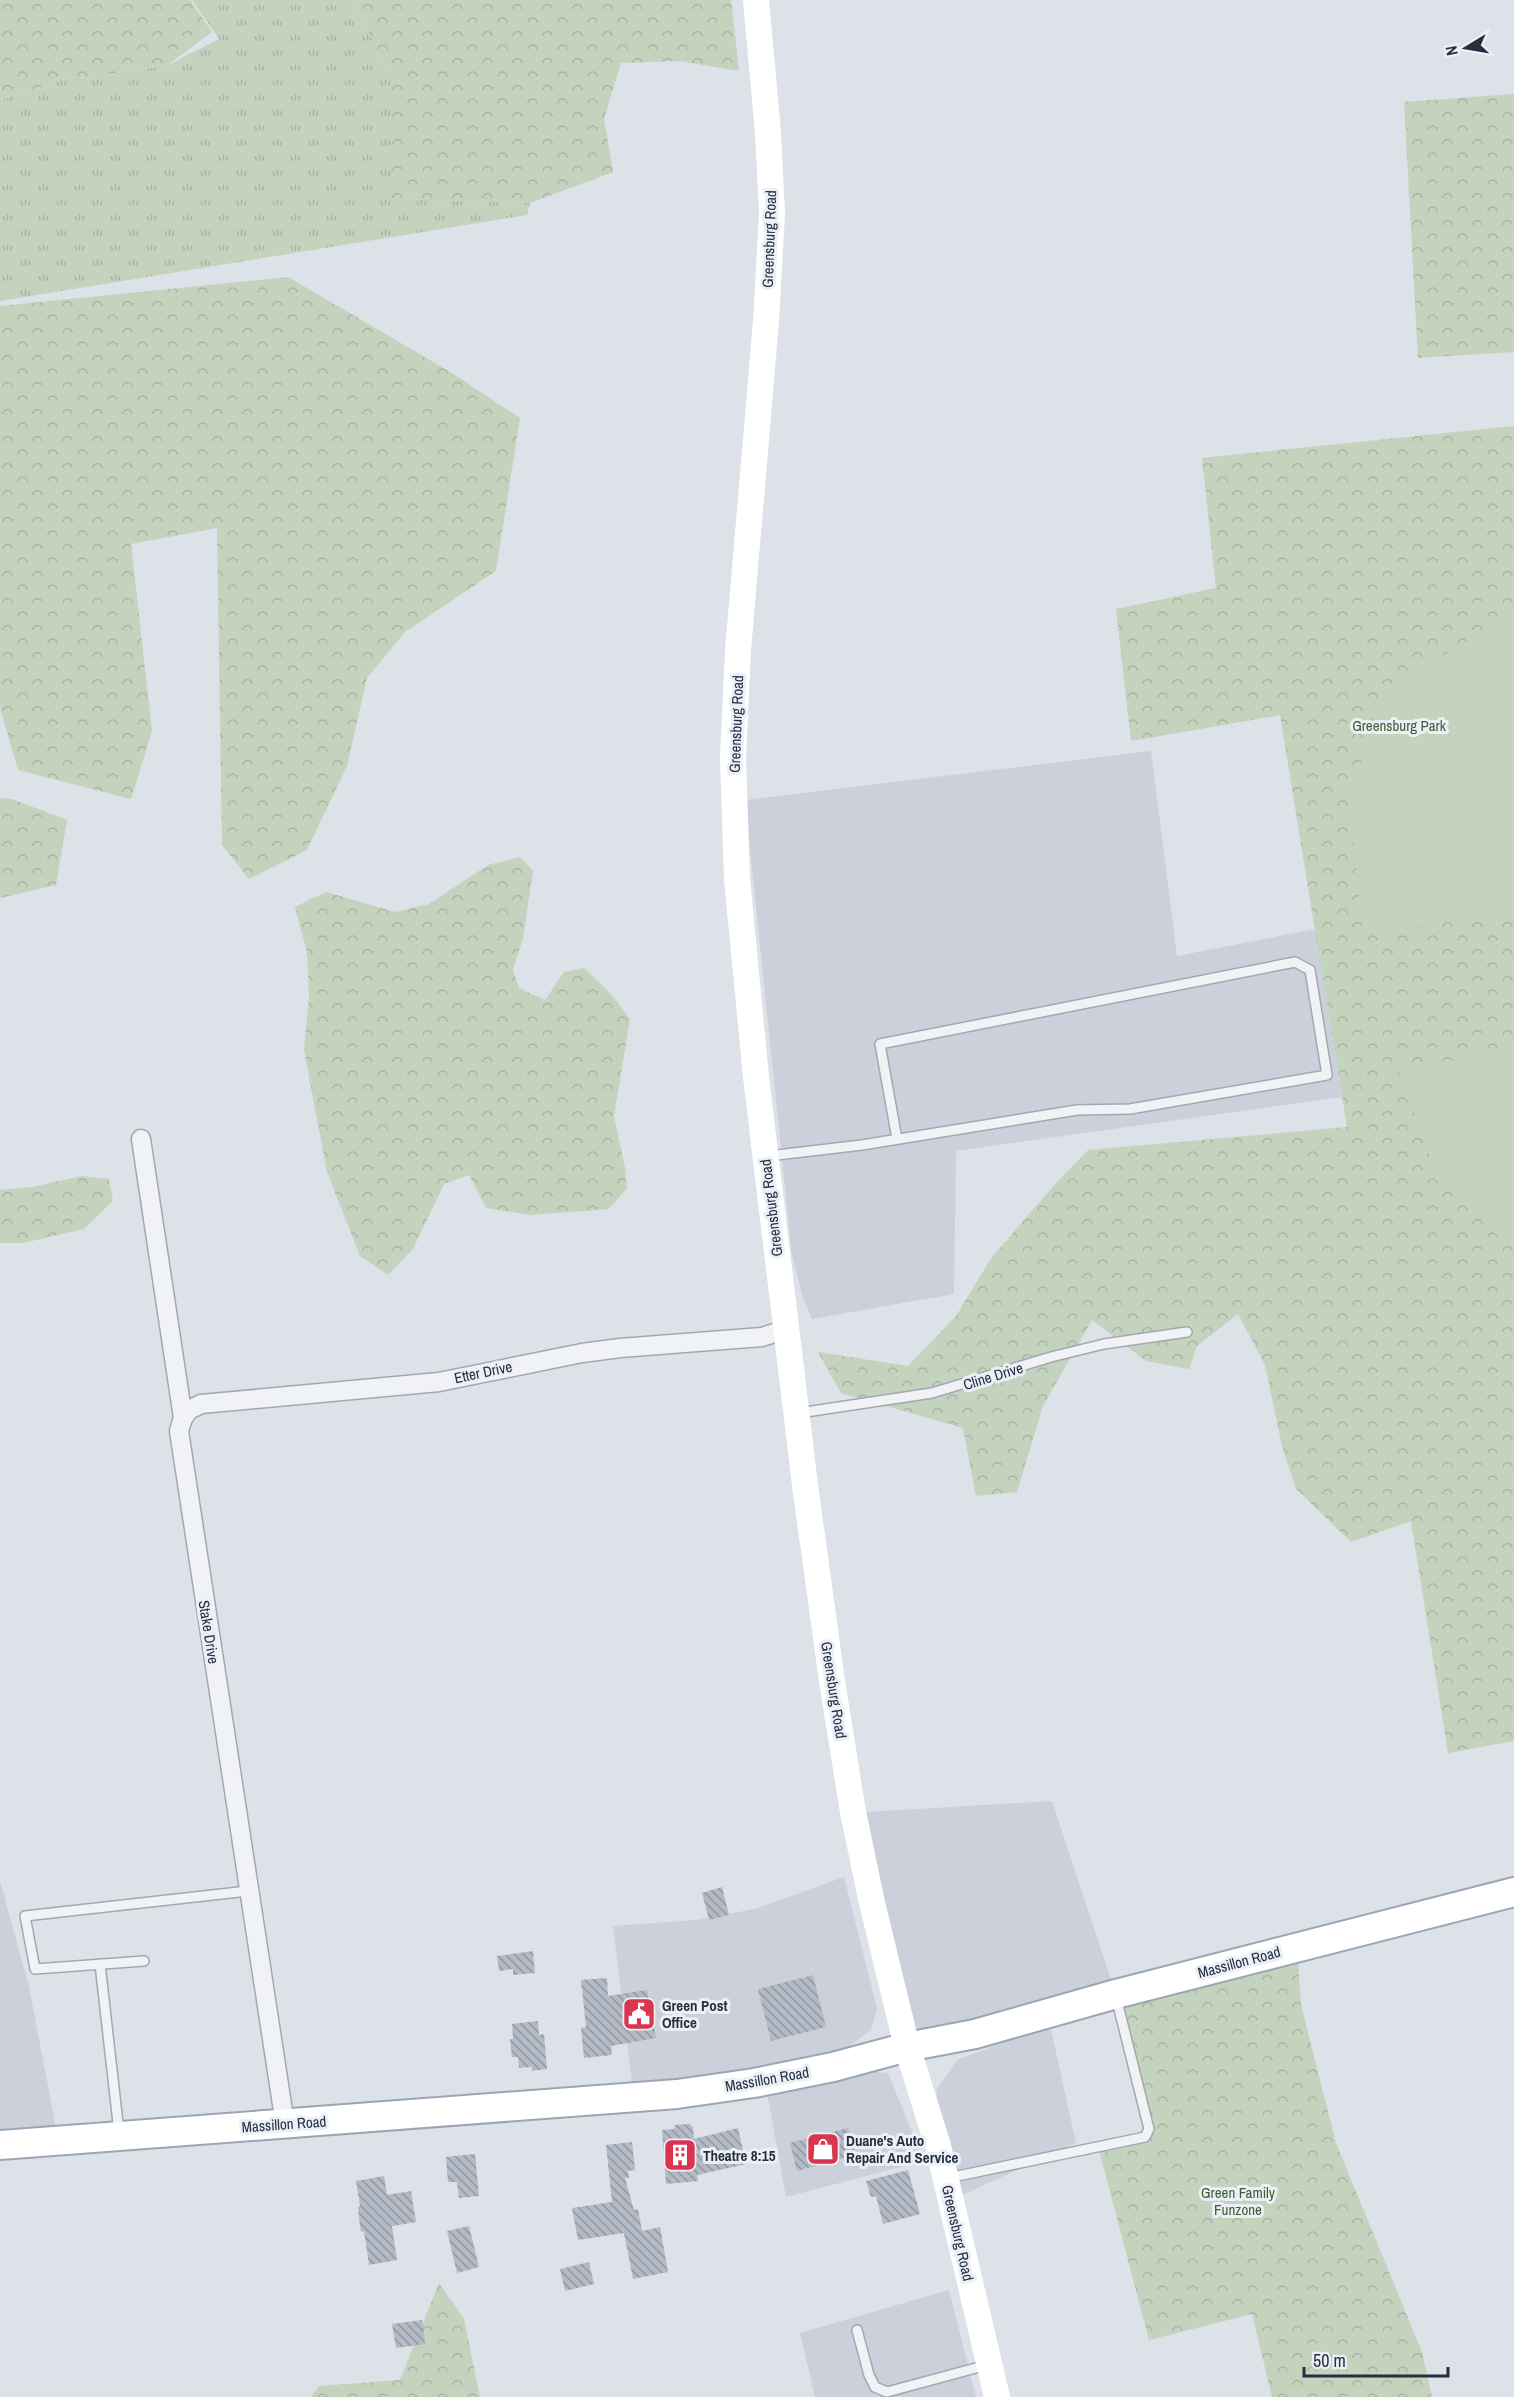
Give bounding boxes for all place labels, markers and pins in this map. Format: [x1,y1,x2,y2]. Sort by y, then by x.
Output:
place label: Green Post Office [662,1995,728,2033]
public building icon: Green Post Office [621,1996,657,2032]
place label: Duane's Auto Repair And Service [846,2130,959,2168]
shop icon: Duane's Auto Repair And Service [805,2131,841,2167]
building icon: Theatre 8:15 [662,2137,698,2173]
place label: Theatre 8:15 [703,2145,776,2166]

